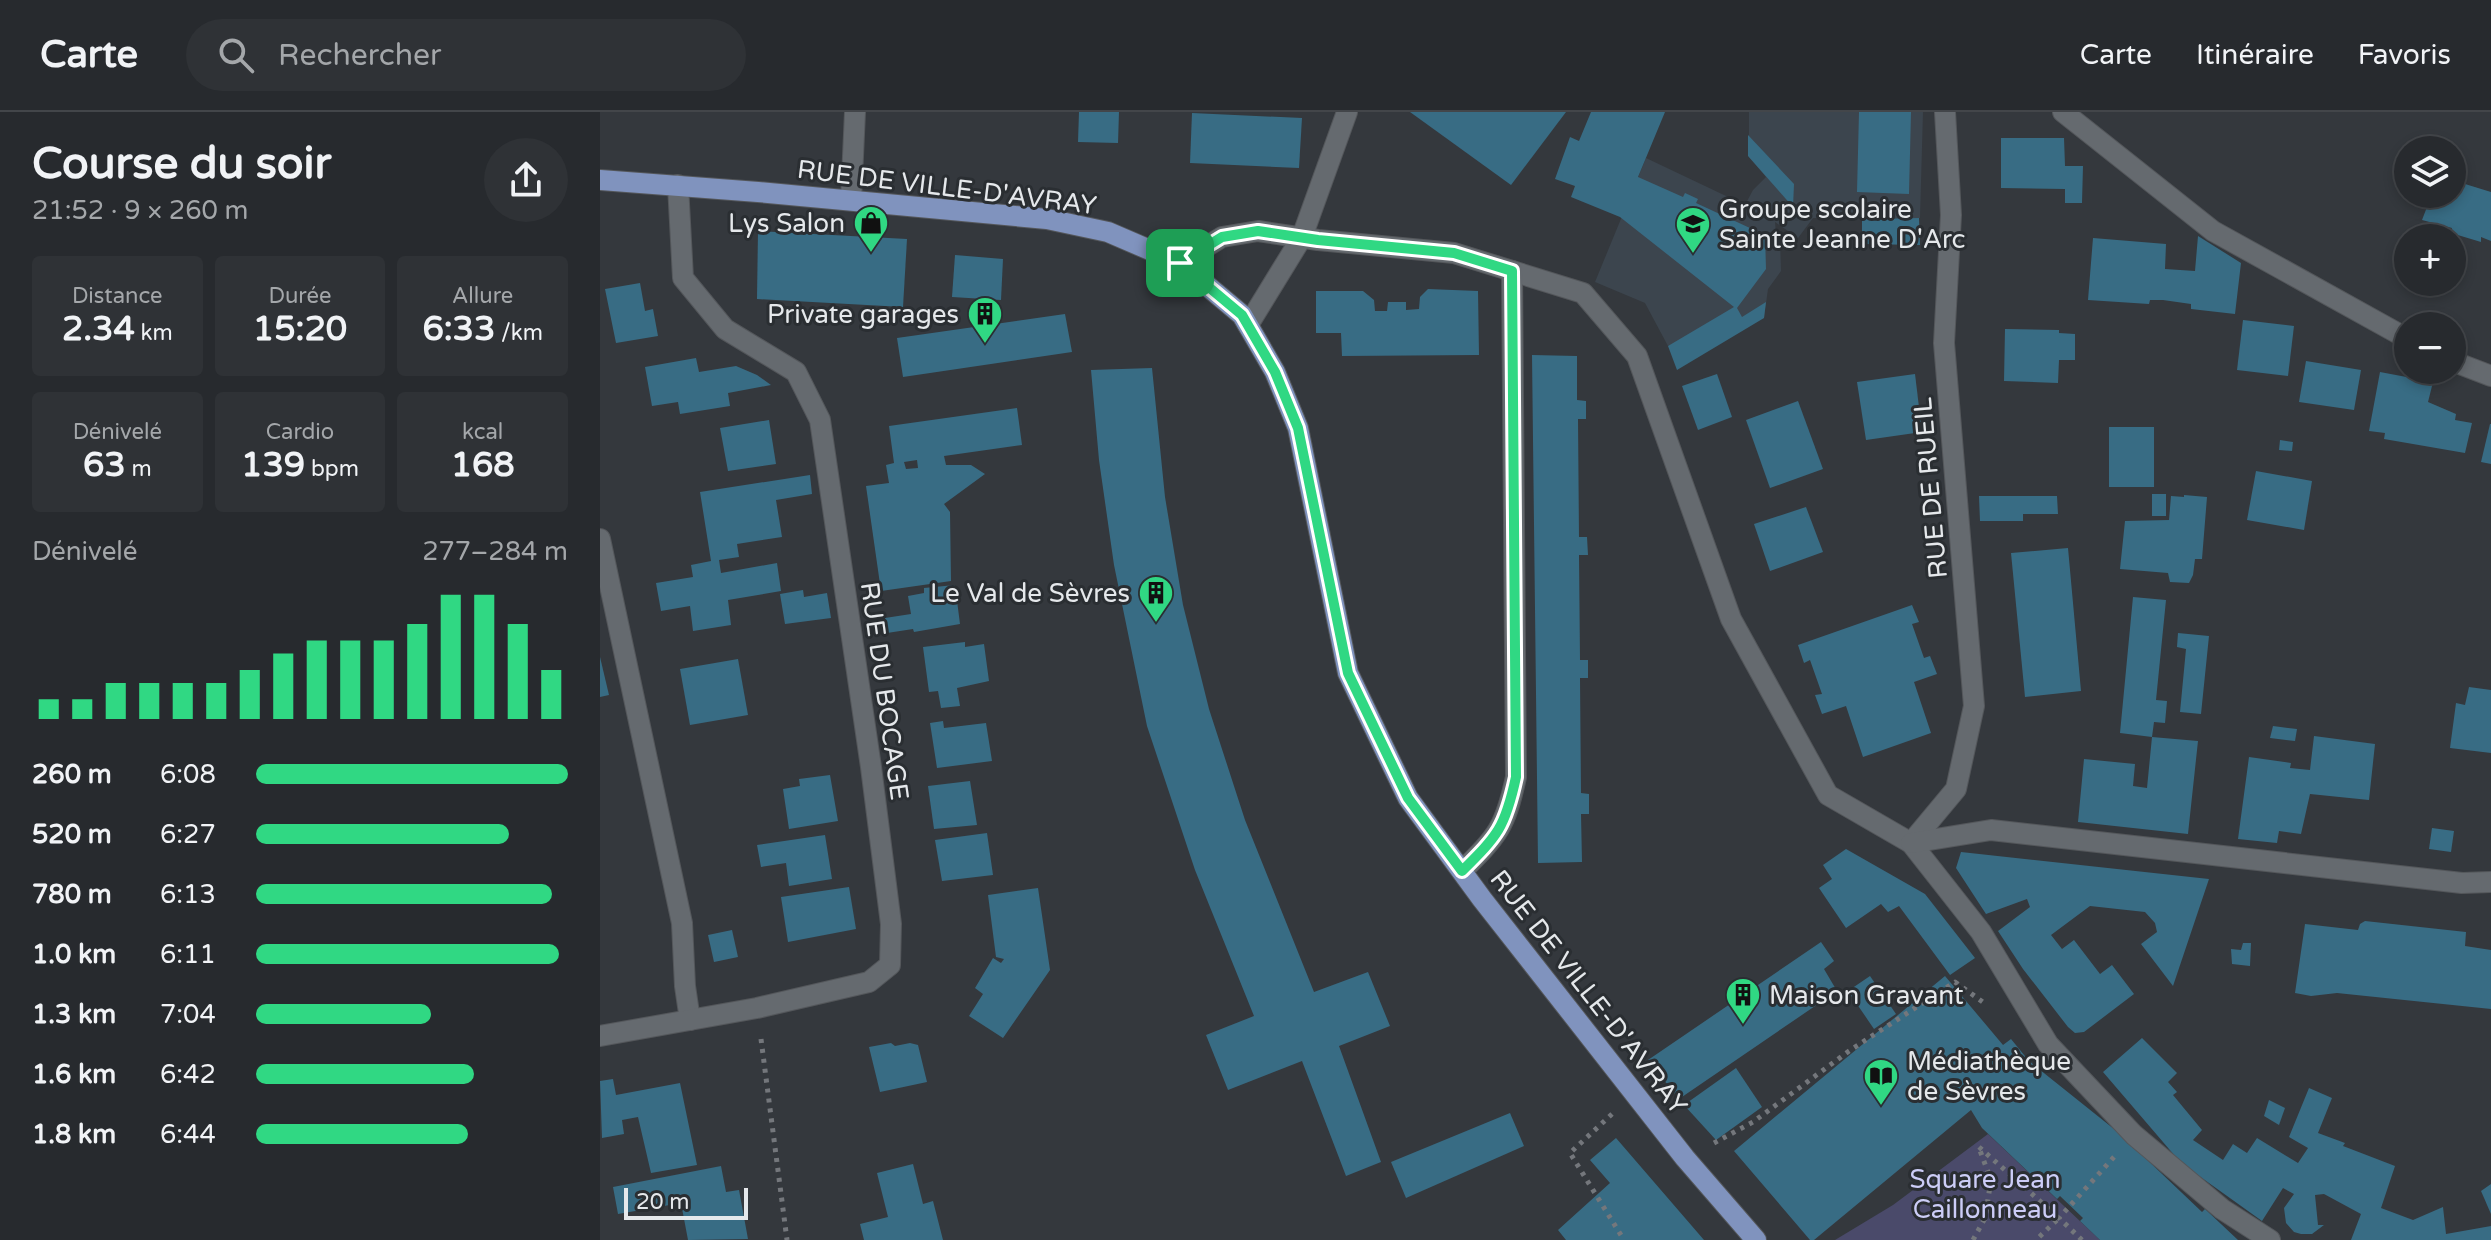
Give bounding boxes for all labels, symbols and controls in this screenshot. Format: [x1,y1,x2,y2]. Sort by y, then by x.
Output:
search box [186,19,746,91]
text: Carte [40,32,138,78]
icon: search [214,33,258,77]
text: Rechercher [278,37,441,74]
text: Carte [2080,38,2152,72]
text: Itinéraire [2196,38,2314,72]
text: Favoris [2358,38,2451,72]
map controls [2394,136,2466,384]
button: layers [2394,136,2466,208]
text: Course du soir [32,138,331,191]
button: share [484,138,568,222]
street label: RUE DE VILLE-D'AVRAY [795,154,1099,221]
place label: Groupe scolaire Sainte Jeanne D'Arc [1719,194,1965,255]
text: 21:52 · 9 × 260 m [32,195,248,226]
shop icon: Lys Salon [852,204,890,254]
school or university icon: Groupe scolaire Sainte Jeanne D'Arc [1674,205,1712,255]
place label: Lys Salon [728,208,845,239]
button: + [2394,224,2466,296]
pin [1146,229,1214,297]
icon: arrive [1158,241,1202,285]
text: Distance [72,283,163,309]
text: Durée [269,283,331,309]
text: Allure [452,283,513,309]
building icon: Private garages [966,295,1004,345]
place label: Private garages [767,299,959,330]
text: 2.34 [62,309,135,350]
text: 15:20 [253,309,347,350]
text: 6:33 [422,309,495,350]
button: − [2394,312,2466,384]
text: km [135,320,173,346]
text: /km [495,320,543,346]
street label: RUE DE RUEIL [1907,396,1954,580]
text: Dénivelé [73,419,162,445]
text: Cardio [266,419,334,445]
text: kcal [462,419,503,445]
text: 63 [83,445,126,486]
text: 139 [241,445,305,486]
text: 168 [451,445,515,486]
text: m [126,456,152,482]
text: bpm [305,456,359,482]
text: Dénivelé [32,536,138,567]
text: 277–284 m [422,536,568,567]
building icon: Le Val de Sèvres [1137,574,1175,624]
place label: Le Val de Sèvres [930,578,1130,609]
street label: RUE DU BOCAGE [854,580,915,802]
text: 260 m [32,759,112,790]
text: 6:08 [160,759,216,790]
text: 520 m [32,819,112,850]
text: 6:27 [160,819,216,850]
street label: RUE DE VILLE-D'AVRAY [1484,864,1694,1121]
text: 780 m [32,879,112,910]
text: 6:13 [160,879,216,910]
text: 1.0 km [32,939,116,970]
text: 6:11 [160,939,216,970]
building icon: Maison Gravant [1724,976,1762,1026]
place label: Maison Gravant [1769,980,1964,1011]
text: 1.3 km [32,999,116,1030]
text: 7:04 [160,999,216,1030]
place label: Médiathèque de Sèvres [1907,1046,2071,1107]
library icon: Médiathèque de Sèvres [1862,1057,1900,1107]
text: 1.6 km [32,1059,116,1090]
text: 6:42 [160,1059,216,1090]
text: 1.8 km [32,1119,116,1150]
text: 6:44 [160,1119,216,1150]
park label: Square Jean Caillonneau [1909,1164,2061,1225]
scale bar [624,1184,748,1220]
text: 20 m [636,1189,690,1215]

